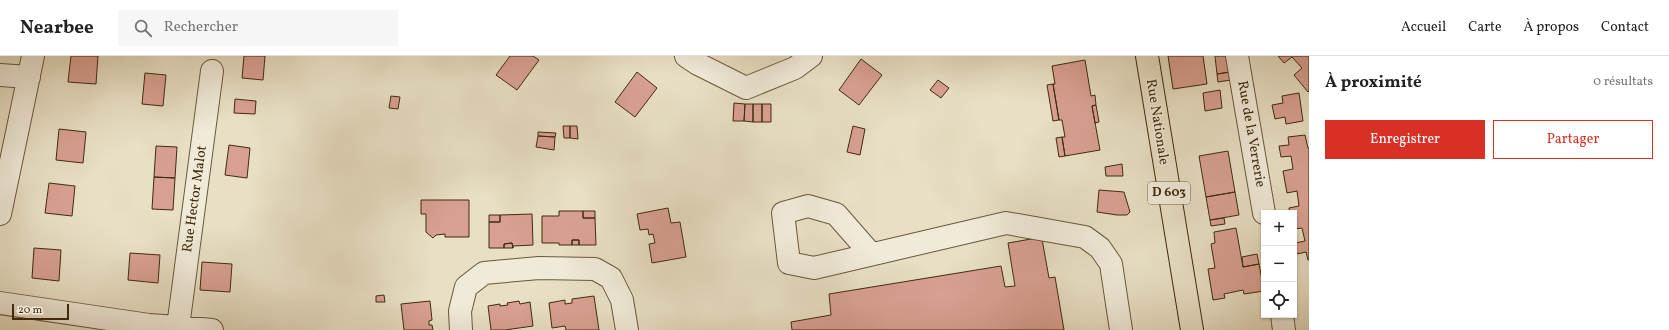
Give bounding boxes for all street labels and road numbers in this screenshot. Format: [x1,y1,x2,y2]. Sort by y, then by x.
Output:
street label: Rue Nationale [1141,78,1173,167]
street label: Rue de la Verrerie [1232,79,1270,189]
street label: Rue Hector Malot [178,144,212,254]
road number: D 603 [1148,182,1190,204]

